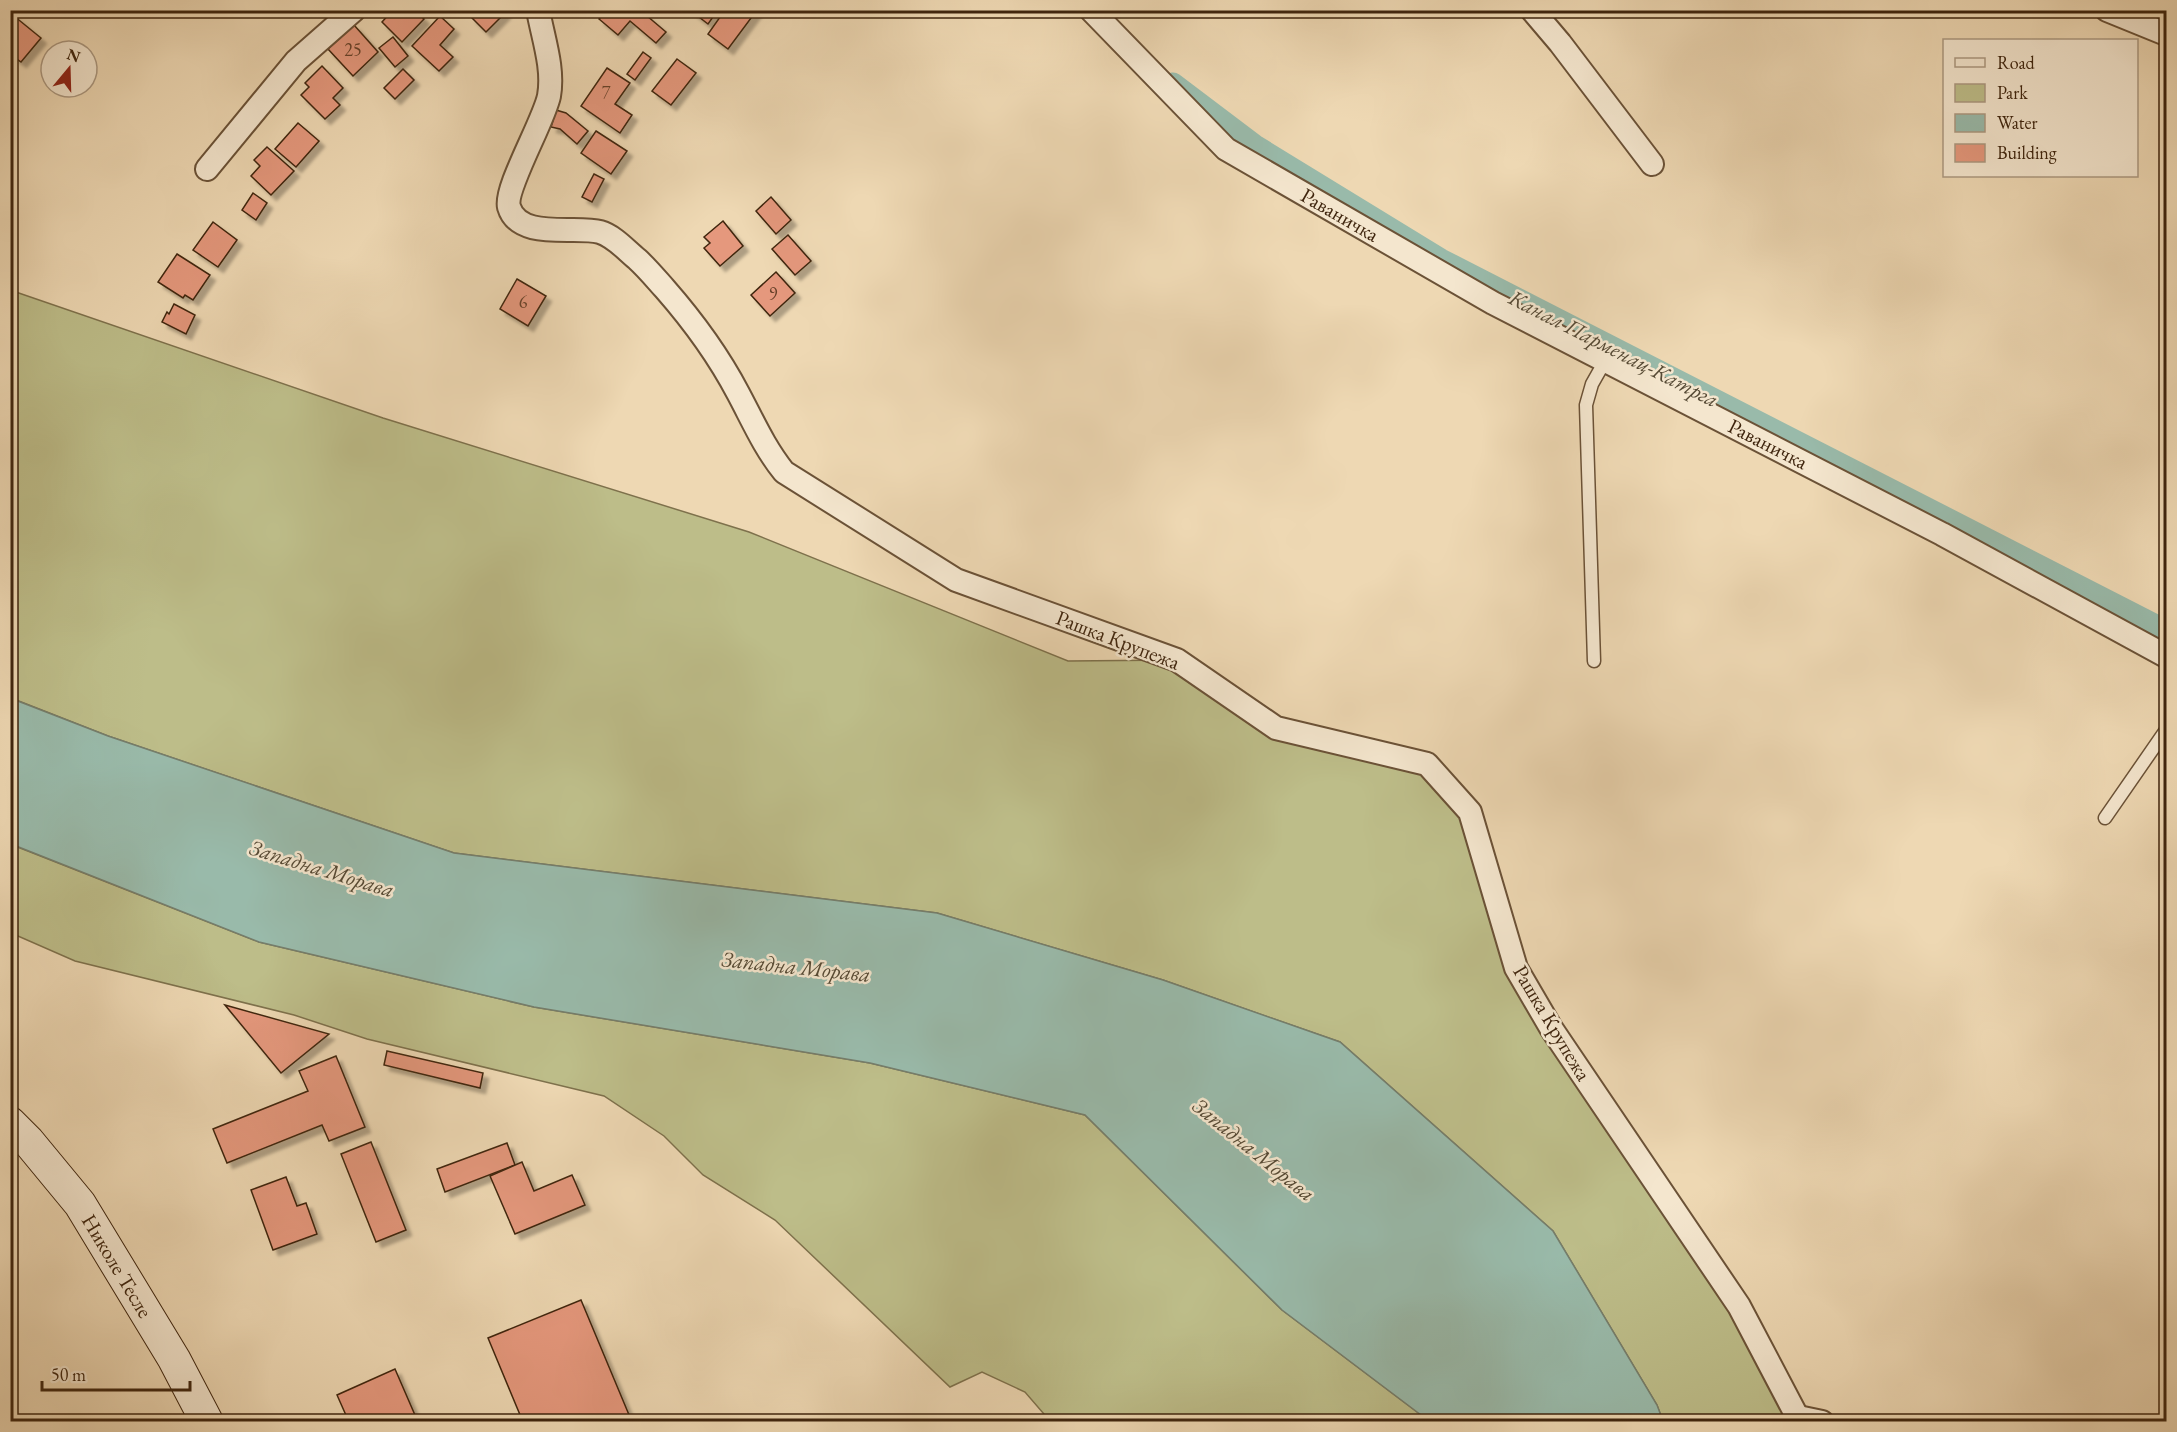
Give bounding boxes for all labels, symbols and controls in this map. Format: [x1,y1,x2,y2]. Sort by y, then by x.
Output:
house number: 25 [344,38,362,61]
north arrow [39,39,99,99]
legend [1943,39,2138,177]
text: N [64,43,83,67]
text: Road [1997,51,2036,74]
house number: 7 [602,81,611,104]
text: Park [1997,81,2028,104]
text: Water [1997,111,2038,134]
text: Building [1997,141,2057,164]
street label: Раваничка [1296,181,1385,248]
house number: 9 [769,282,778,305]
water label: Канал Парменац-Катрга [1503,283,1723,414]
house number: 6 [519,290,528,313]
street label: Раваничка [1724,412,1813,475]
street label: Рашка Крупежа [1052,604,1184,676]
water label: Западна Морава [246,833,398,904]
water label: Западна Морава [720,944,872,989]
street label: Рашка Крупежа [1507,960,1598,1086]
water label: Западна Морава [1186,1091,1321,1208]
street label: Николе Тесле [76,1209,159,1323]
scale bar [42,1354,190,1392]
text: 50 m [51,1363,86,1386]

